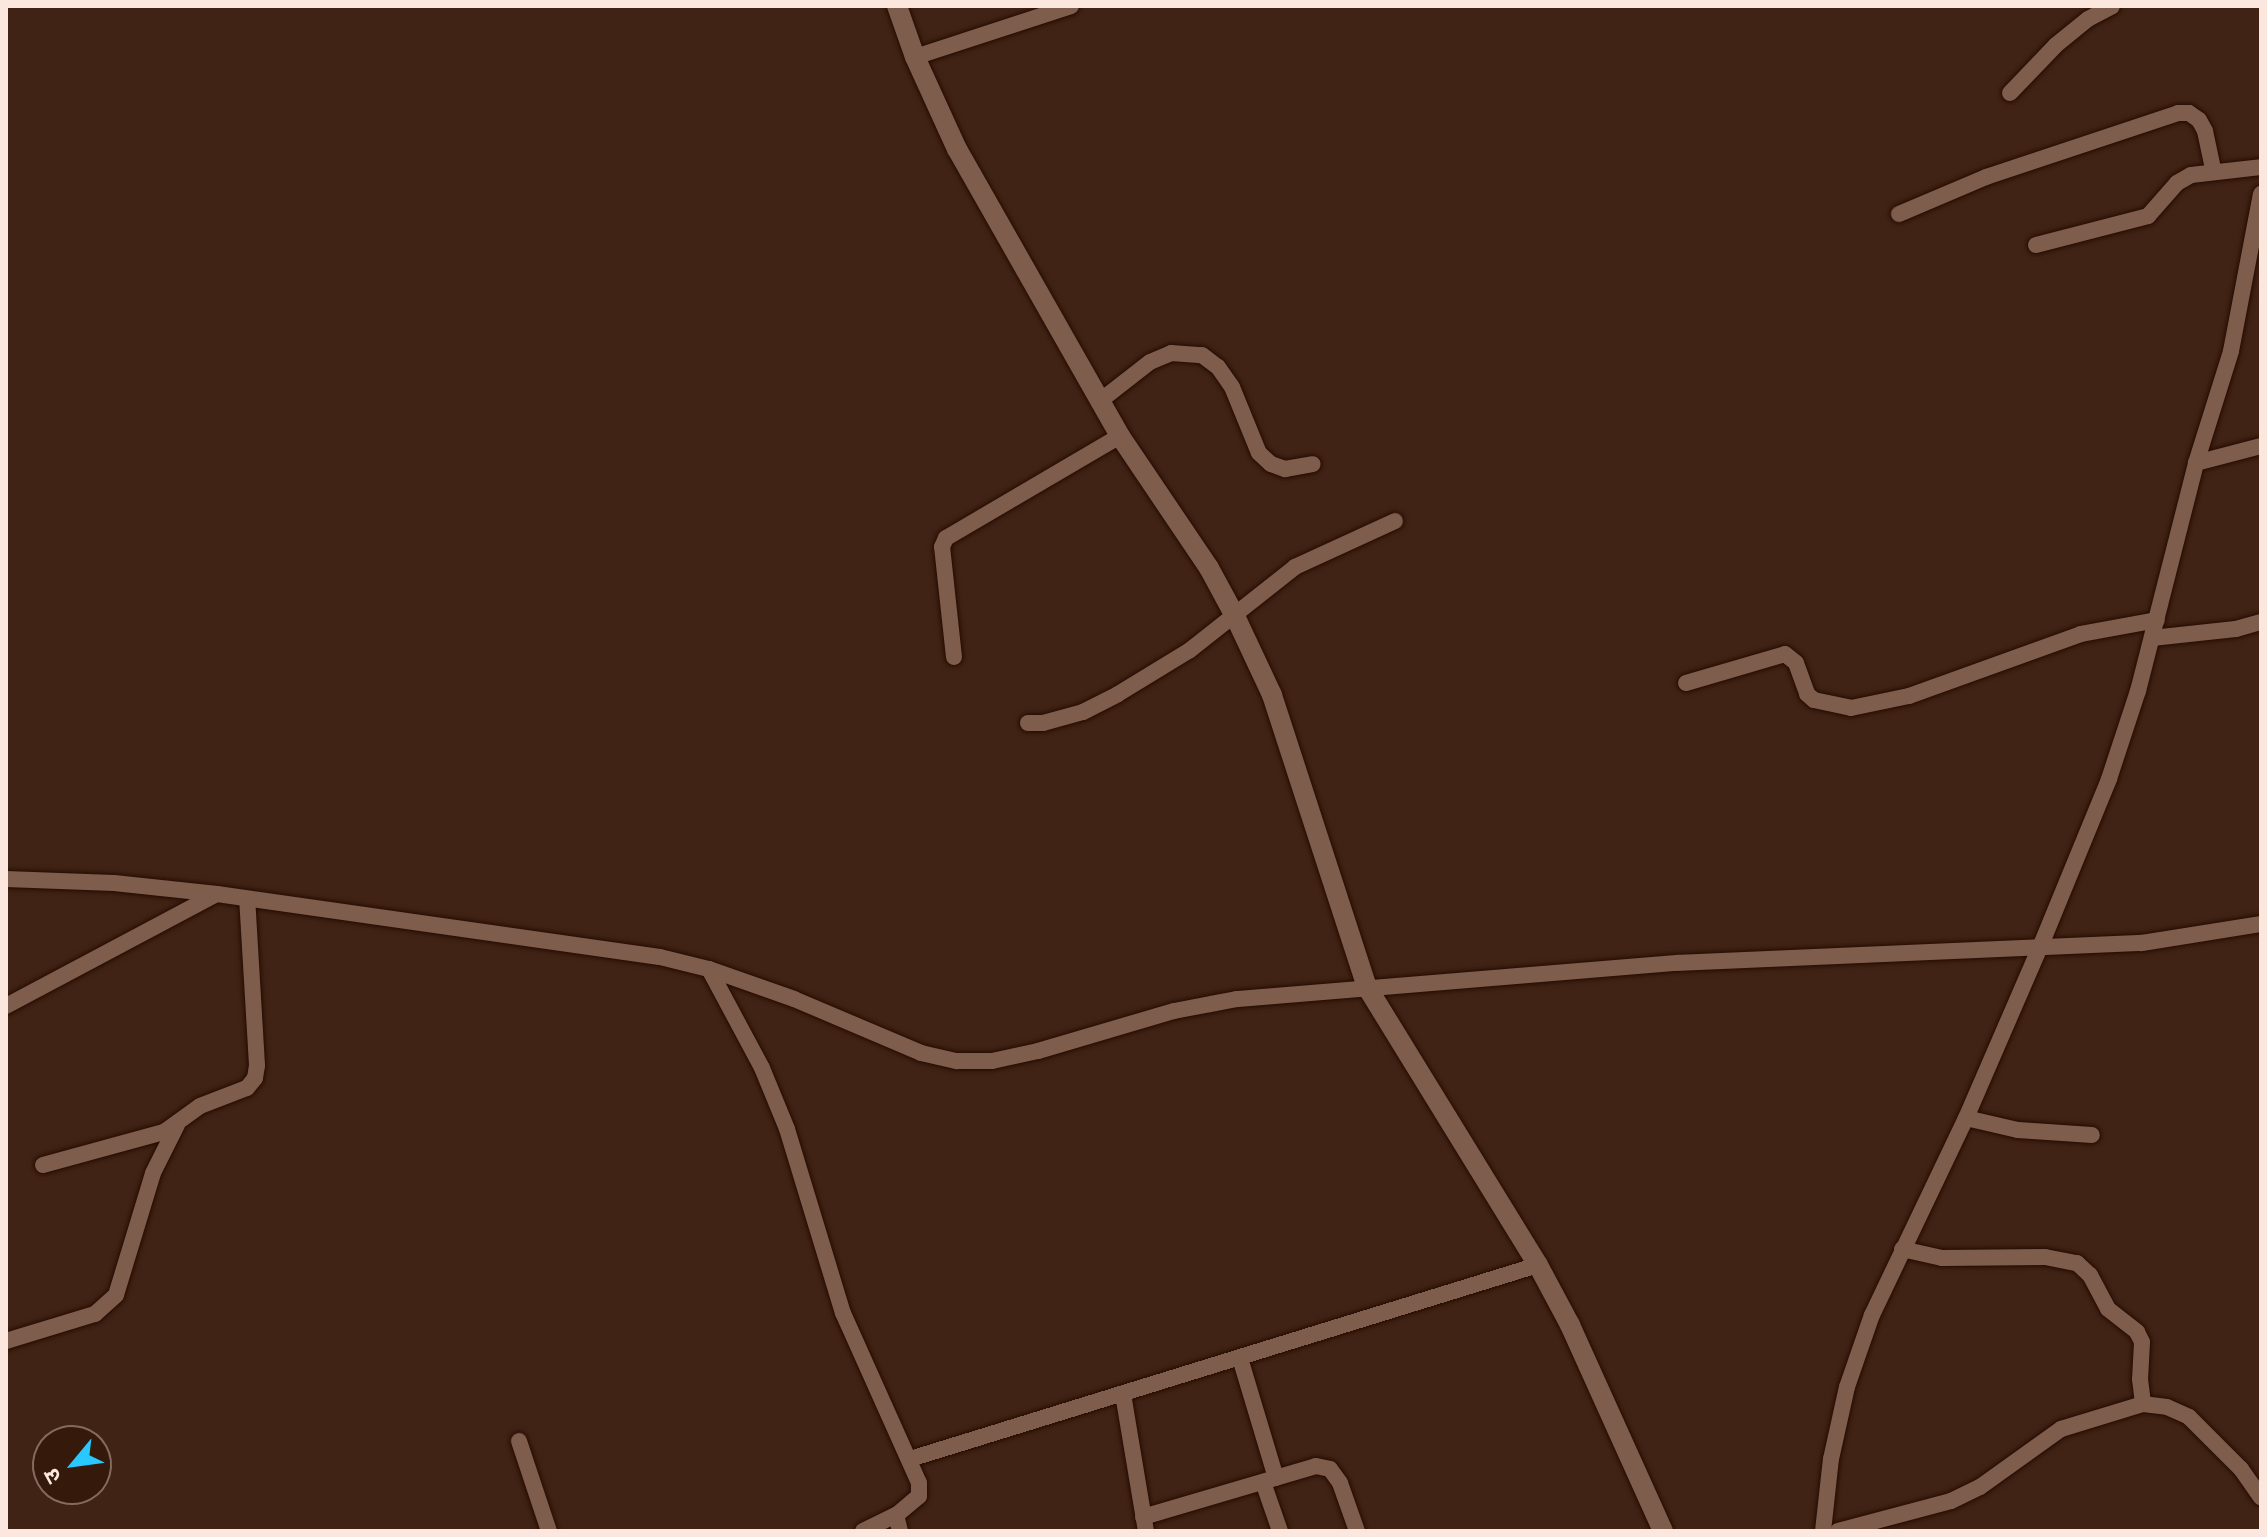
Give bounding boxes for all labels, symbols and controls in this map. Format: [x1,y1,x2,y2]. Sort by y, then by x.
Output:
north arrow [32,1425,112,1505]
text: उ [38,1464,66,1488]

